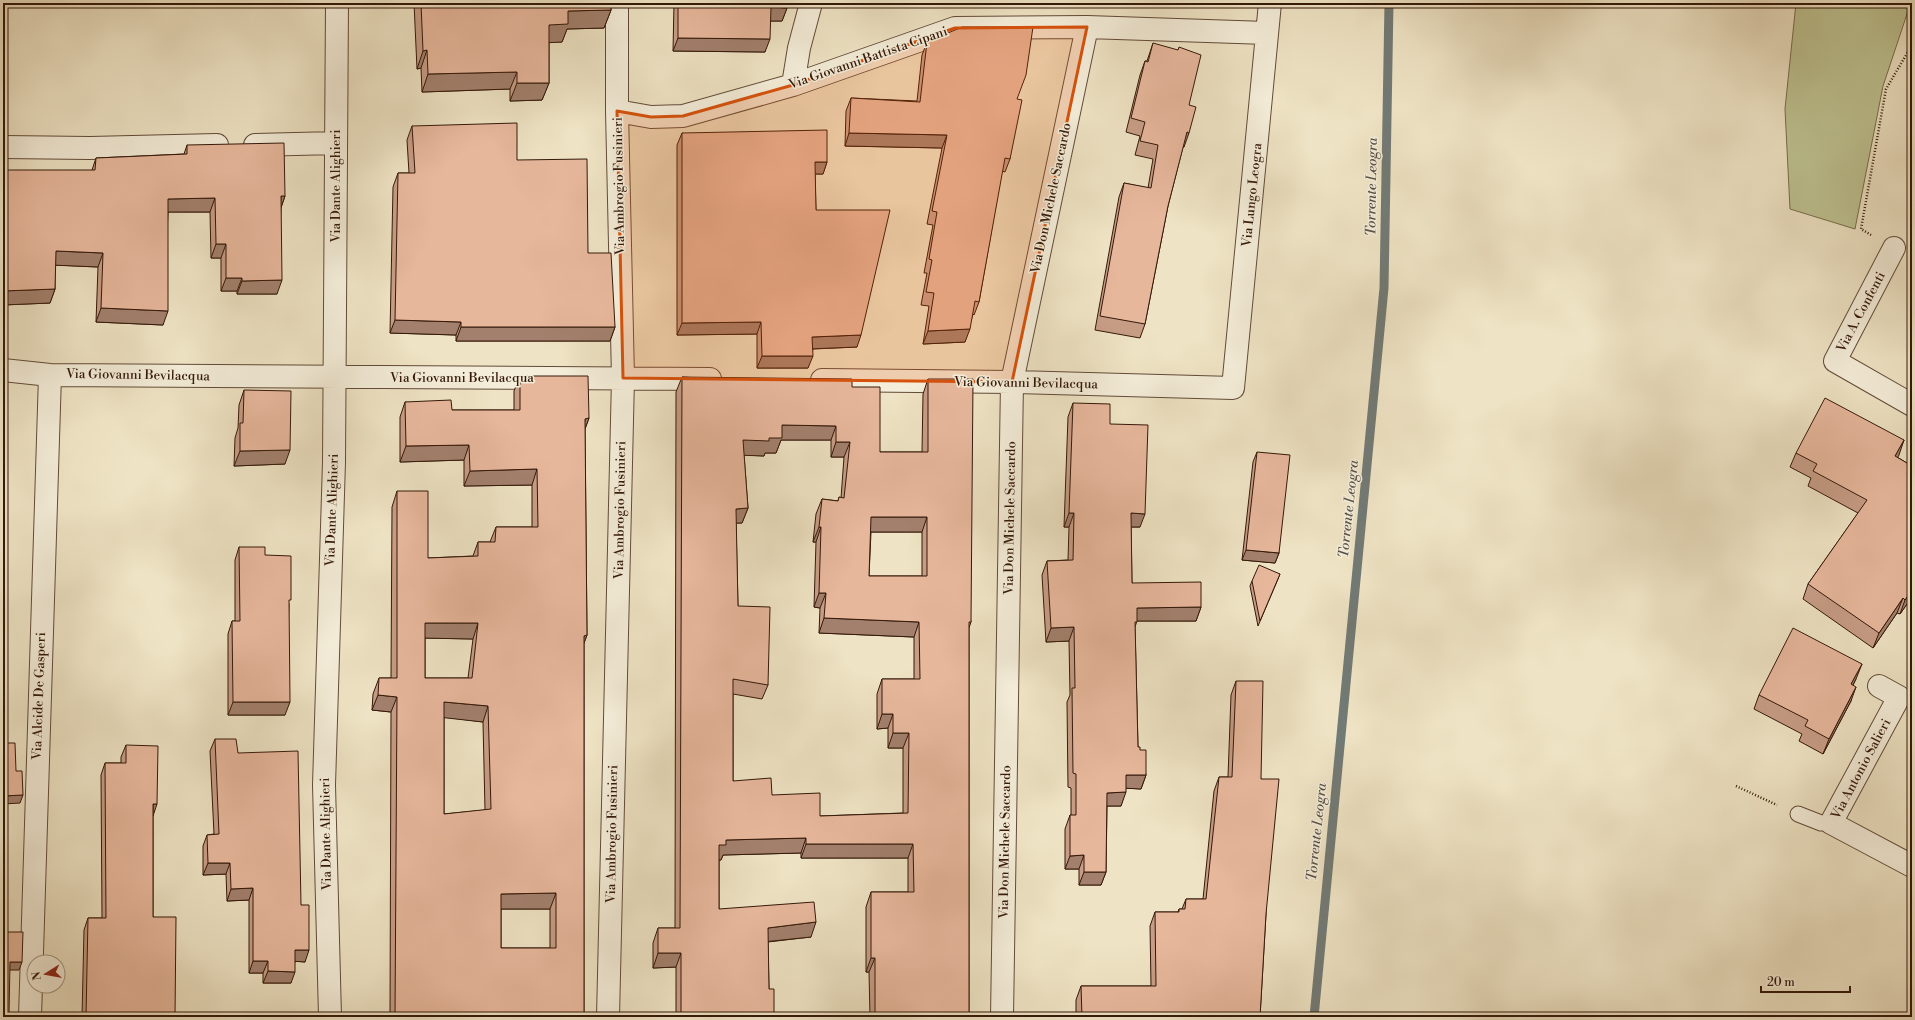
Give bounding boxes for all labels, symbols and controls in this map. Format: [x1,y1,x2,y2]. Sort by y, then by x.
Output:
street label: Via Giovanni Battista Cipani [786,23,950,93]
street label: Via Ambrogio Fusinieri [610,117,628,256]
street label: Via Don Michele Saccardo [1027,121,1075,276]
street label: Via Dante Alighieri [328,130,344,243]
water label: Torrente Leogra [1362,137,1382,236]
street label: Via Lungo Leogra [1238,142,1265,249]
street label: Via A. Confenti [1833,269,1889,356]
street label: Via Giovanni Bevilacqua [65,366,210,384]
street label: Via Giovanni Bevilacqua [389,370,534,386]
street label: Via Giovanni Bevilacqua [953,374,1098,392]
street label: Via Ambrogio Fusinieri [611,441,629,580]
street label: Via Don Michele Saccardo [1001,441,1019,596]
street label: Via Dante Alighieri [322,453,342,568]
water label: Torrente Leogra [1335,459,1363,559]
street label: Via Alcide De Gasperi [29,632,49,761]
street label: Via Antonio Salieri [1827,716,1894,823]
street label: Via Ambrogio Fusinieri [603,765,621,904]
street label: Via Don Michele Saccardo [996,765,1014,920]
street label: Via Dante Alighieri [317,777,335,892]
water label: Torrente Leogra [1303,782,1331,882]
north arrow [26,954,66,994]
scale bar [1761,968,1850,994]
text: N [29,970,45,981]
text: 20 m [1767,975,1795,990]

